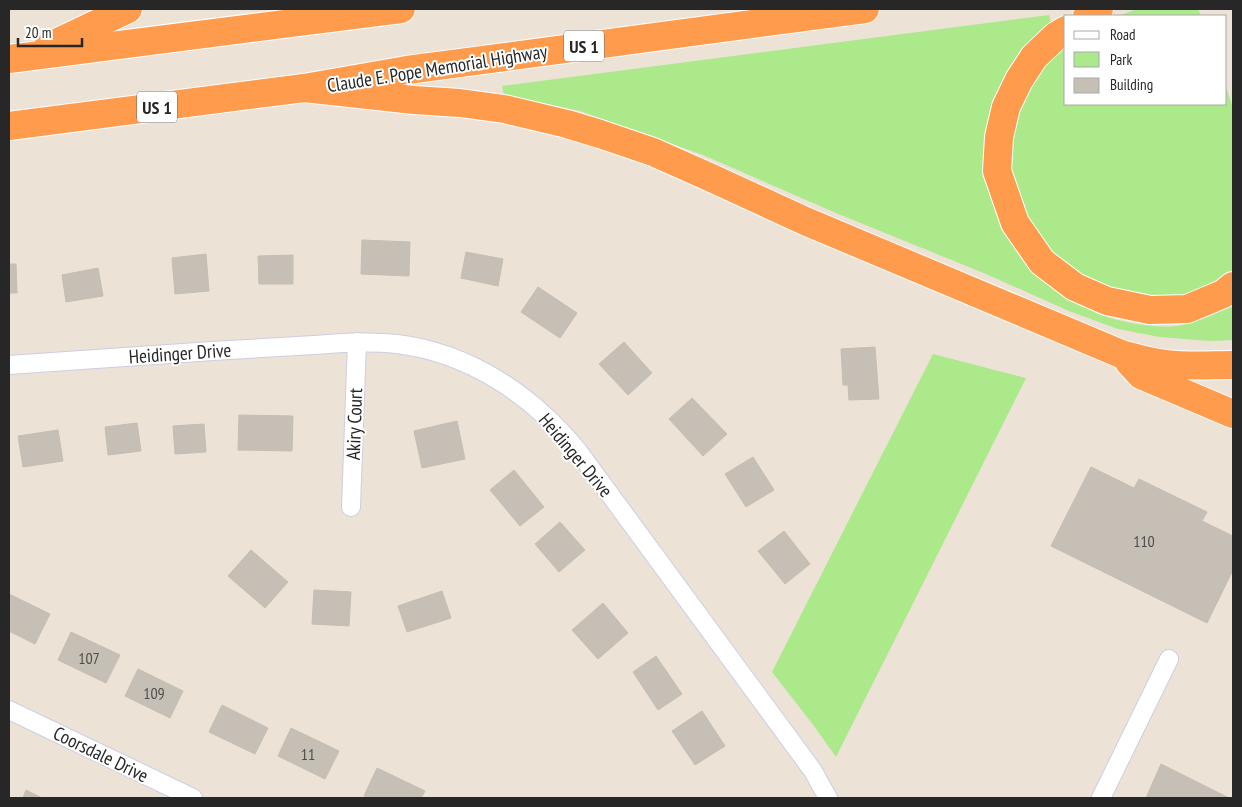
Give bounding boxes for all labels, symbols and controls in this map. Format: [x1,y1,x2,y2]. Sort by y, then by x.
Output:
scale bar [18,15,81,47]
legend [1064,15,1227,105]
text: 20 m [25,23,51,42]
text: Road [1110,25,1136,44]
road number: US 1 [564,30,604,61]
street label: Claude E. Pope Memorial Highway [325,39,550,97]
text: Park [1110,50,1132,69]
text: Building [1110,75,1153,94]
road number: US 1 [137,91,177,122]
street label: Heidinger Drive [128,337,232,369]
street label: Akiry Court [341,387,367,460]
street label: Heidinger Drive [534,408,618,502]
house number: 110 [1133,531,1155,551]
house number: 107 [78,648,100,668]
house number: 109 [143,683,165,703]
street label: Coorsdale Drive [50,721,153,787]
house number: 11 [301,744,315,764]

